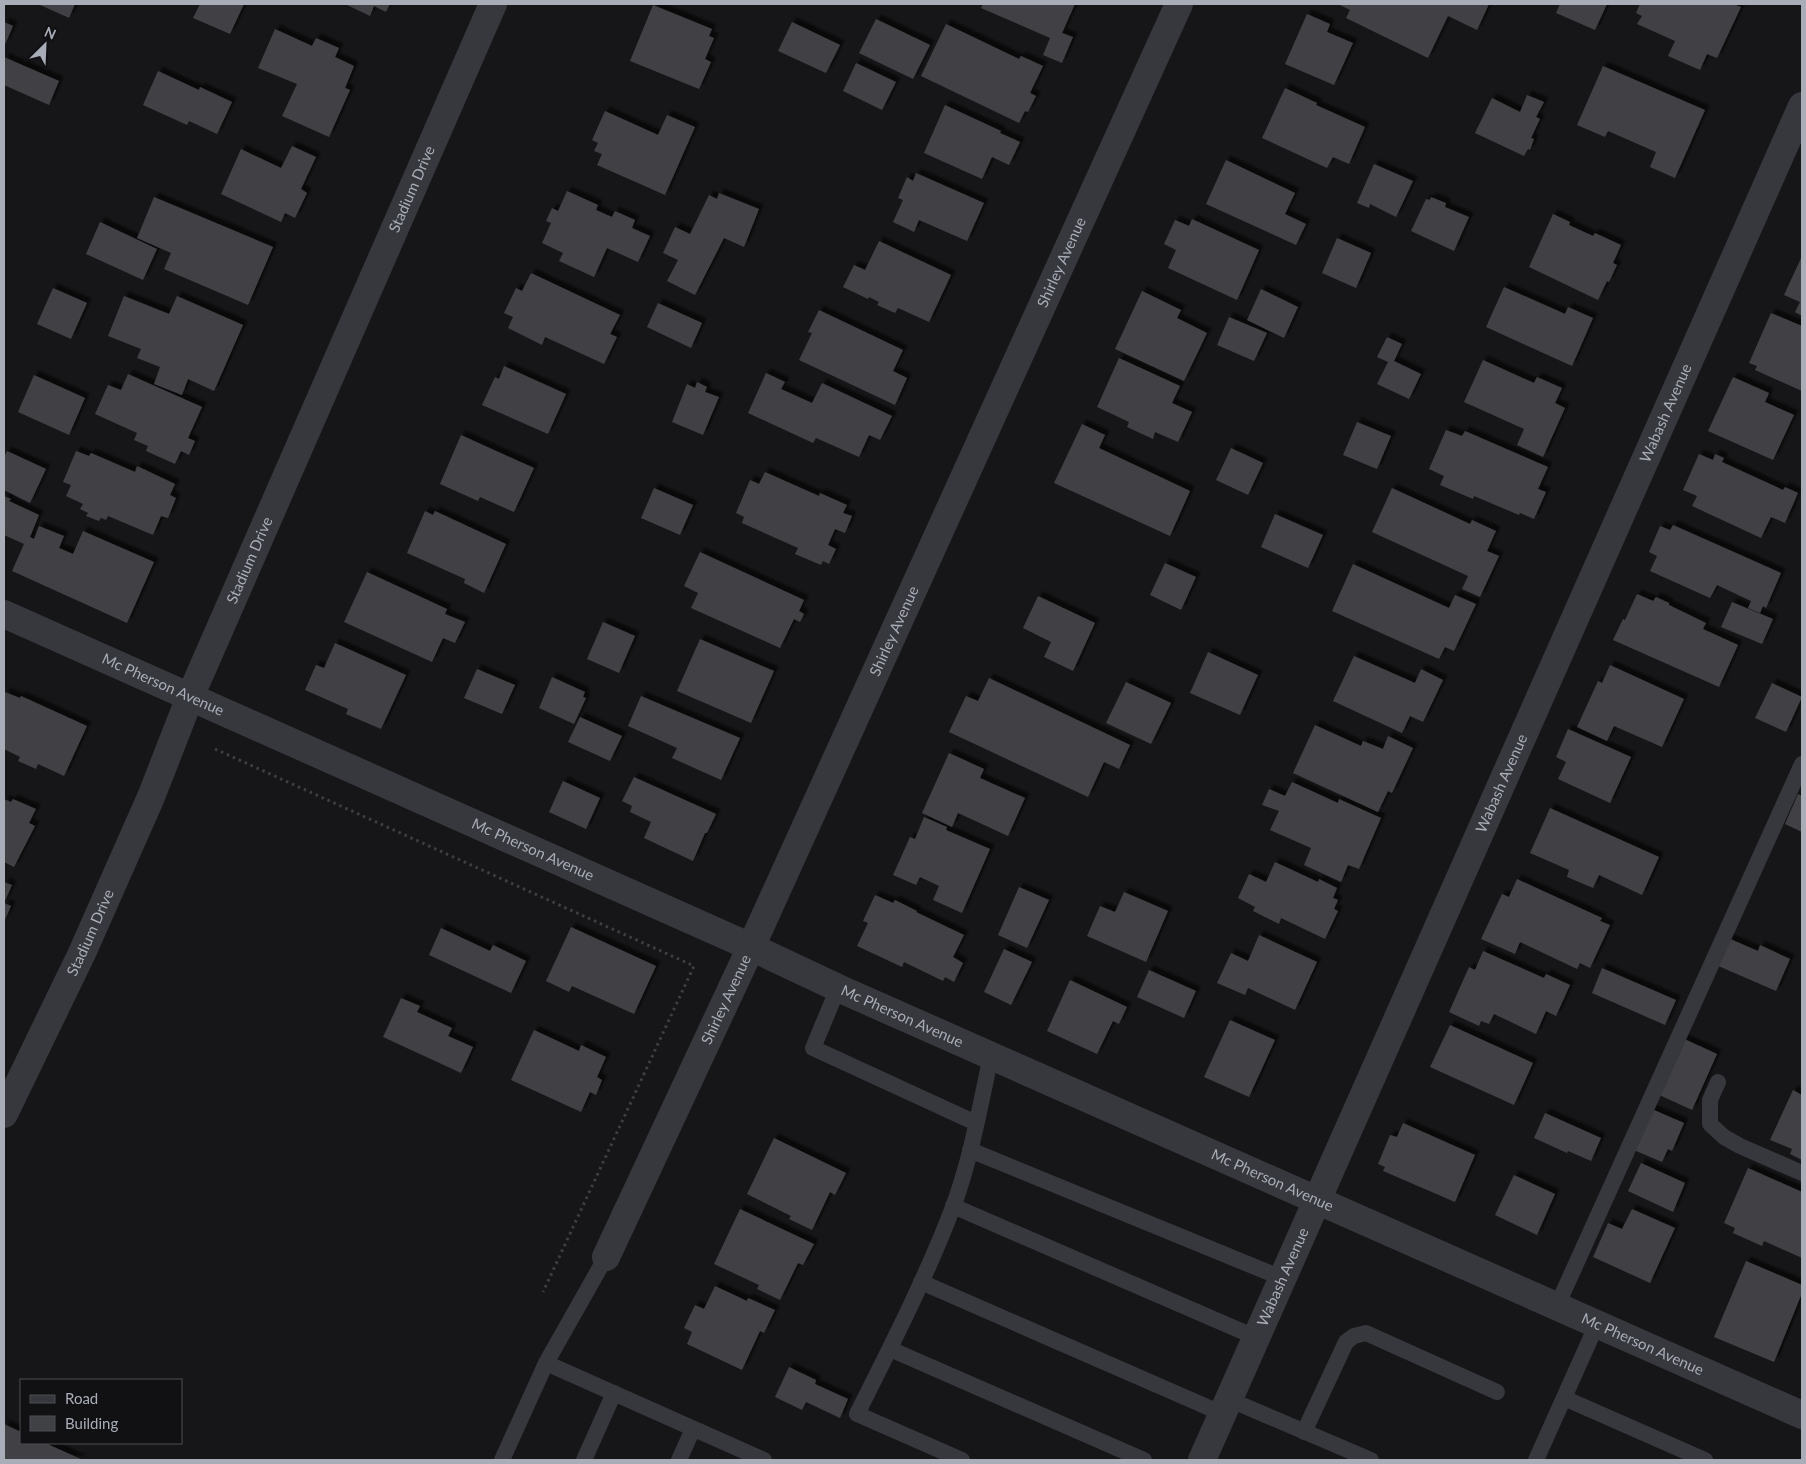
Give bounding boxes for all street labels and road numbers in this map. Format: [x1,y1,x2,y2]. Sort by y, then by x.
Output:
street label: Stadium Drive [384,143,438,235]
street label: Shirley Avenue [1033,214,1089,310]
street label: Wabash Avenue [1635,361,1695,465]
street label: Stadium Drive [222,514,276,606]
street label: Shirley Avenue [865,583,922,679]
street label: Mc Pherson Avenue [99,649,227,719]
street label: Wabash Avenue [1471,731,1531,835]
street label: Mc Pherson Avenue [469,814,597,884]
street label: Stadium Drive [62,886,117,978]
street label: Shirley Avenue [697,951,754,1047]
street label: Mc Pherson Avenue [838,980,966,1050]
street label: Mc Pherson Avenue [1209,1145,1337,1214]
street label: Wabash Avenue [1252,1225,1312,1329]
street label: Mc Pherson Avenue [1579,1309,1707,1378]

